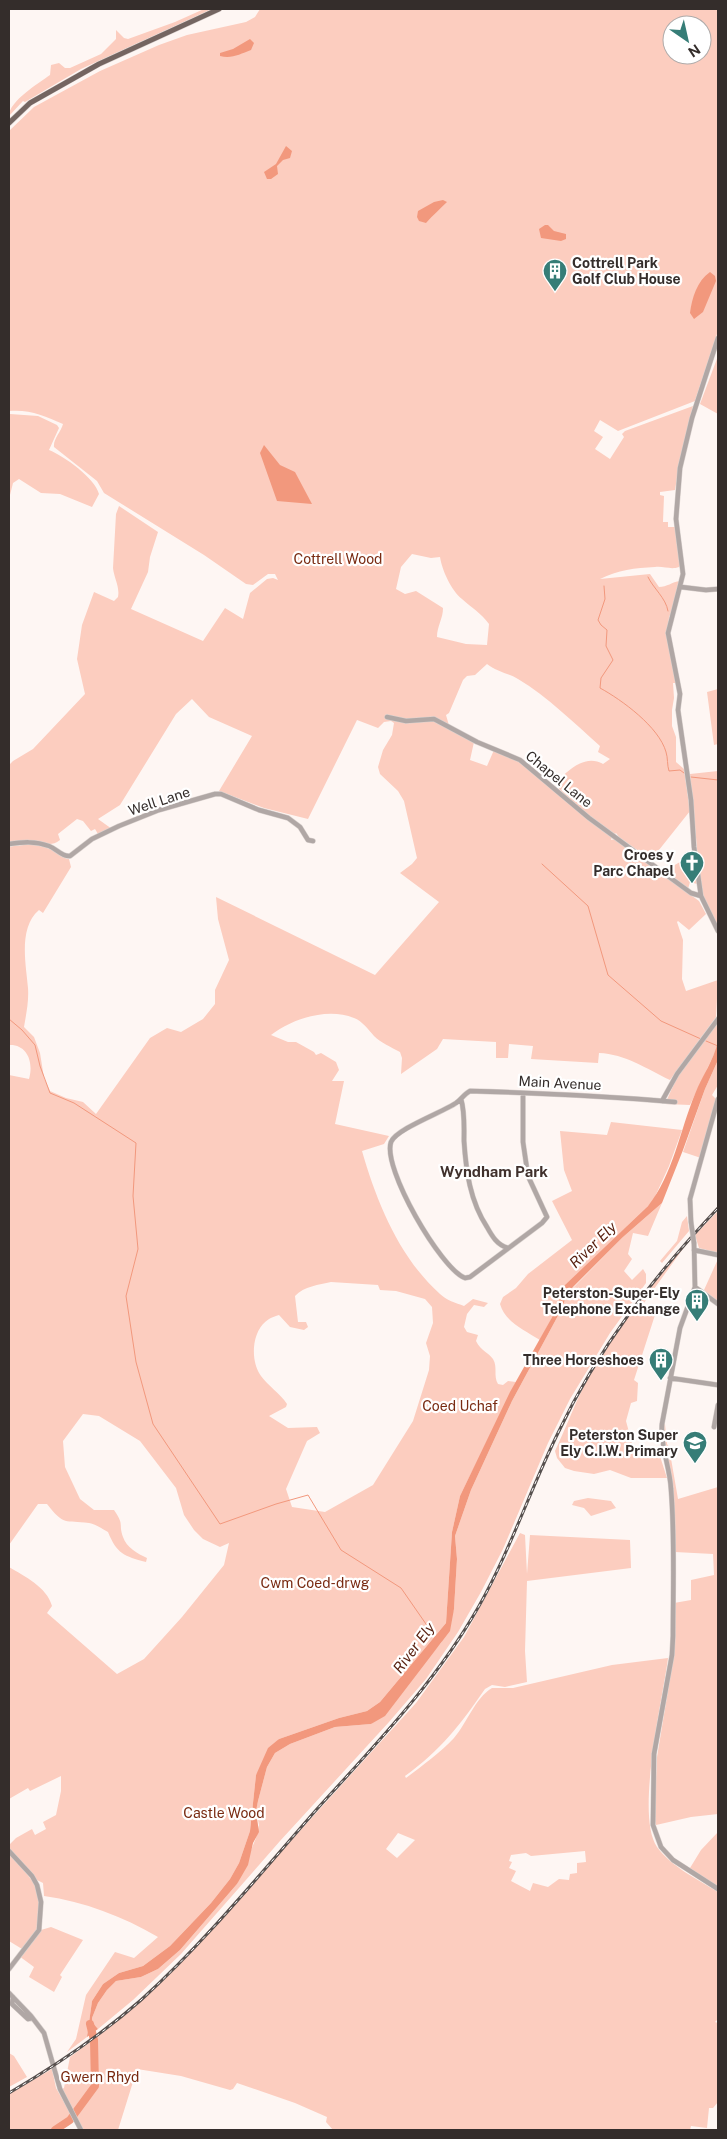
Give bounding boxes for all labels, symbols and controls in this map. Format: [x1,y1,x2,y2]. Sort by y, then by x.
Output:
north arrow [662,15,712,65]
text: N [685,41,703,60]
place label: Cottrell Park Golf Club House [572,255,681,287]
building icon: Cottrell Park Golf Club House [542,258,568,292]
park label: Cottrell Wood [294,551,382,567]
street label: Chapel Lane [523,747,596,811]
street label: Well Lane [126,783,192,818]
place label: Croes y Parc Chapel [593,847,674,879]
church icon: Croes y Parc Chapel [679,850,705,884]
street label: Main Avenue [518,1073,602,1093]
district label: Wyndham Park [440,1163,548,1180]
water label: River Ely [566,1218,620,1271]
place label: Peterston-Super-Ely Telephone Exchange [542,1285,680,1317]
building icon: Peterston-Super-Ely Telephone Exchange [684,1288,710,1322]
building icon: Three Horseshoes [648,1347,674,1381]
place label: Three Horseshoes [523,1352,644,1368]
park label: Coed Uchaf [422,1398,498,1414]
place label: Peterston Super Ely C.I.W. Primary [560,1427,678,1459]
school or university icon: Peterston Super Ely C.I.W. Primary [682,1430,708,1464]
park label: Cwm Coed-drwg [261,1575,370,1591]
water label: River Ely [389,1619,438,1676]
park label: Castle Wood [183,1805,265,1821]
park label: Gwern Rhyd [61,2069,139,2085]

